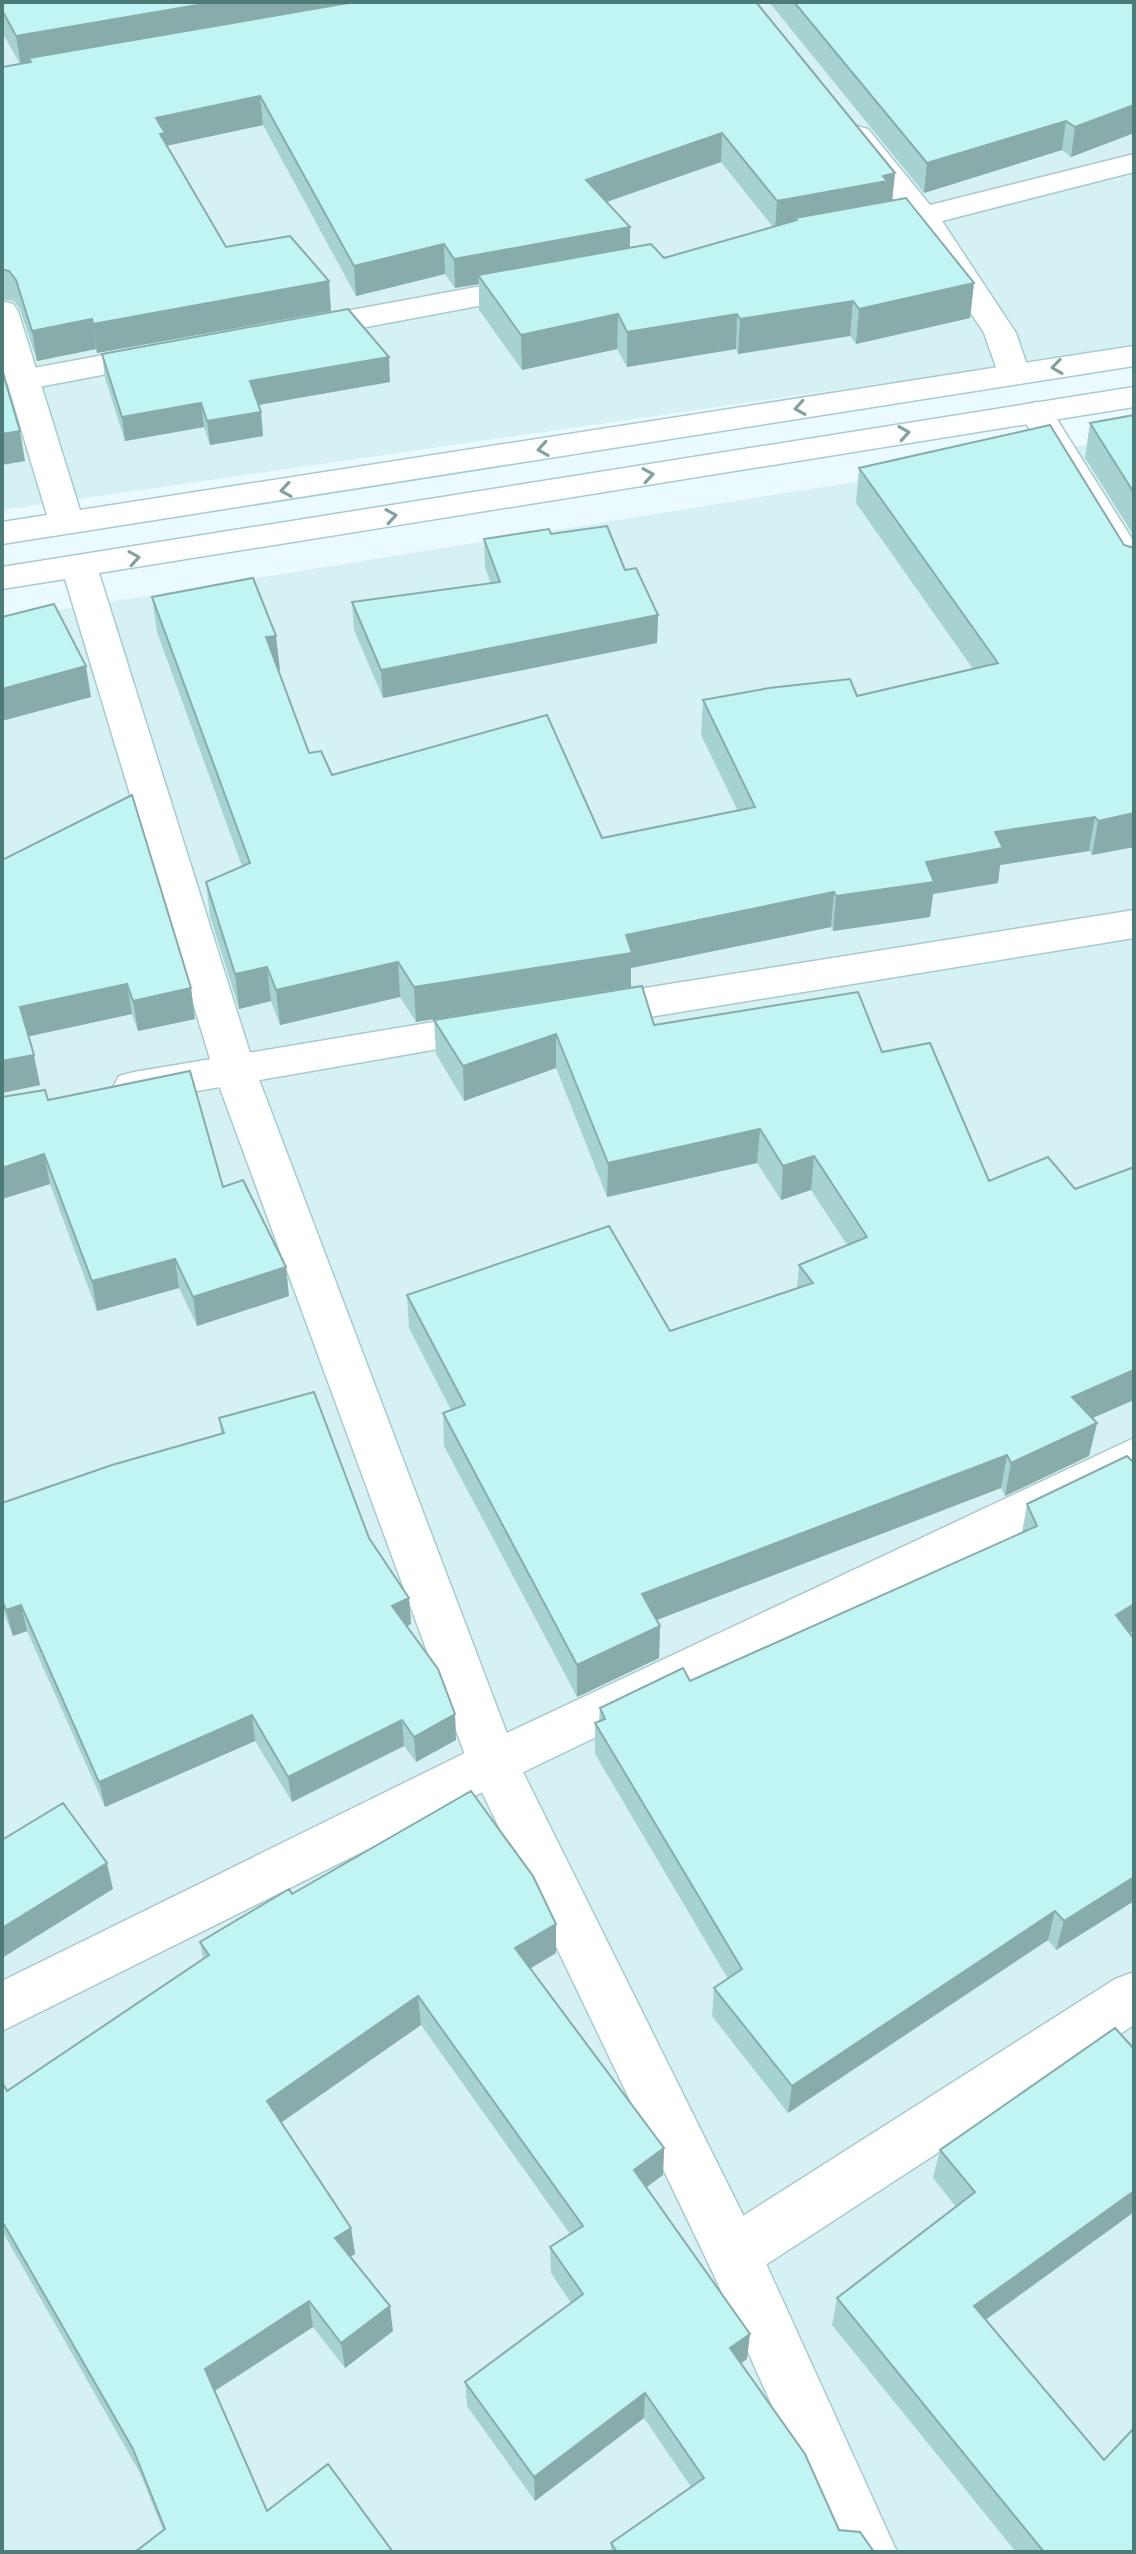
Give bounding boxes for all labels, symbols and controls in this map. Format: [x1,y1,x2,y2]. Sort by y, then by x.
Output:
one-way arrow [1050,358,1064,375]
one-way arrow [793,399,807,416]
one-way arrow [898,425,911,442]
one-way arrow [536,440,550,457]
one-way arrow [641,467,655,484]
one-way arrow [280,480,293,497]
one-way arrow [384,509,398,526]
one-way arrow [128,550,141,567]

